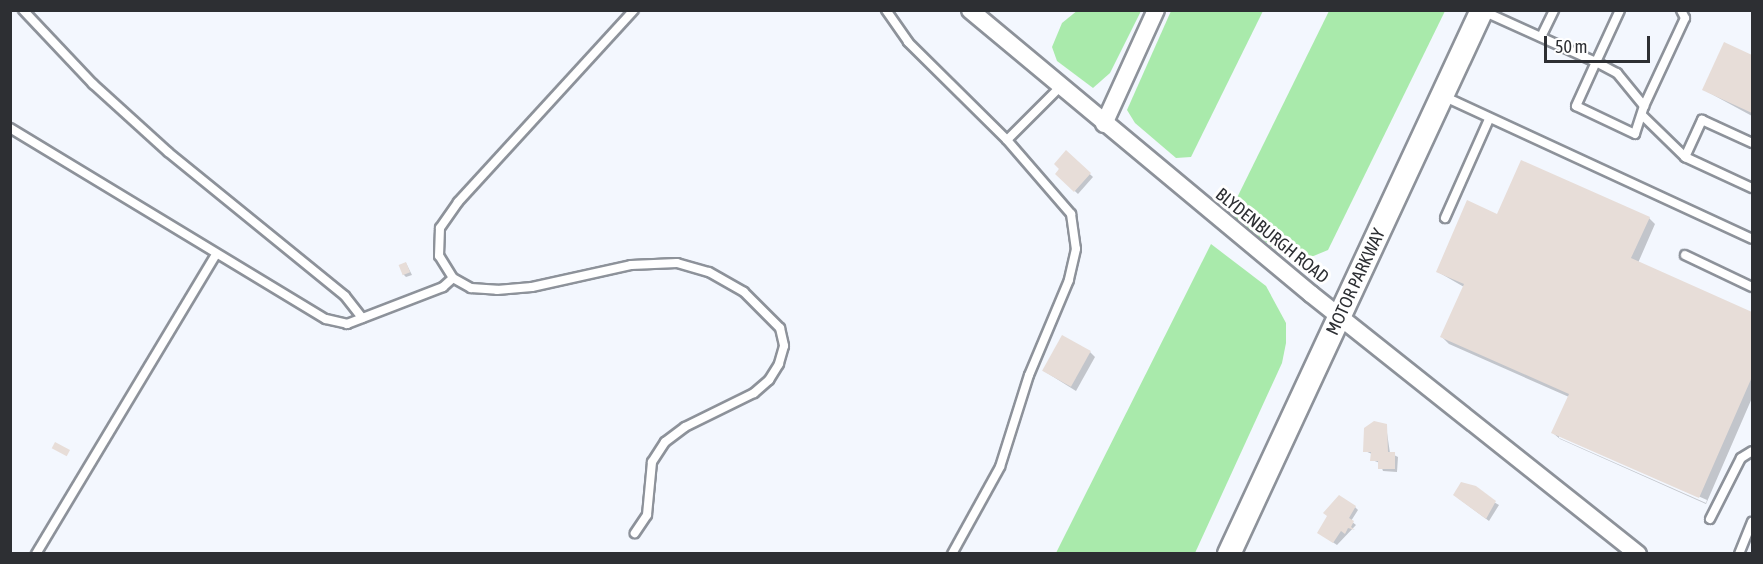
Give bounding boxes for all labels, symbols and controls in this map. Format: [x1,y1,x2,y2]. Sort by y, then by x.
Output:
scale bar [1547,24,1654,62]
text: 50 m [1555,36,1587,57]
street label: BLYDENBURGH ROAD [1211,184,1333,288]
street label: MOTOR PARKWAY [1322,225,1390,339]

